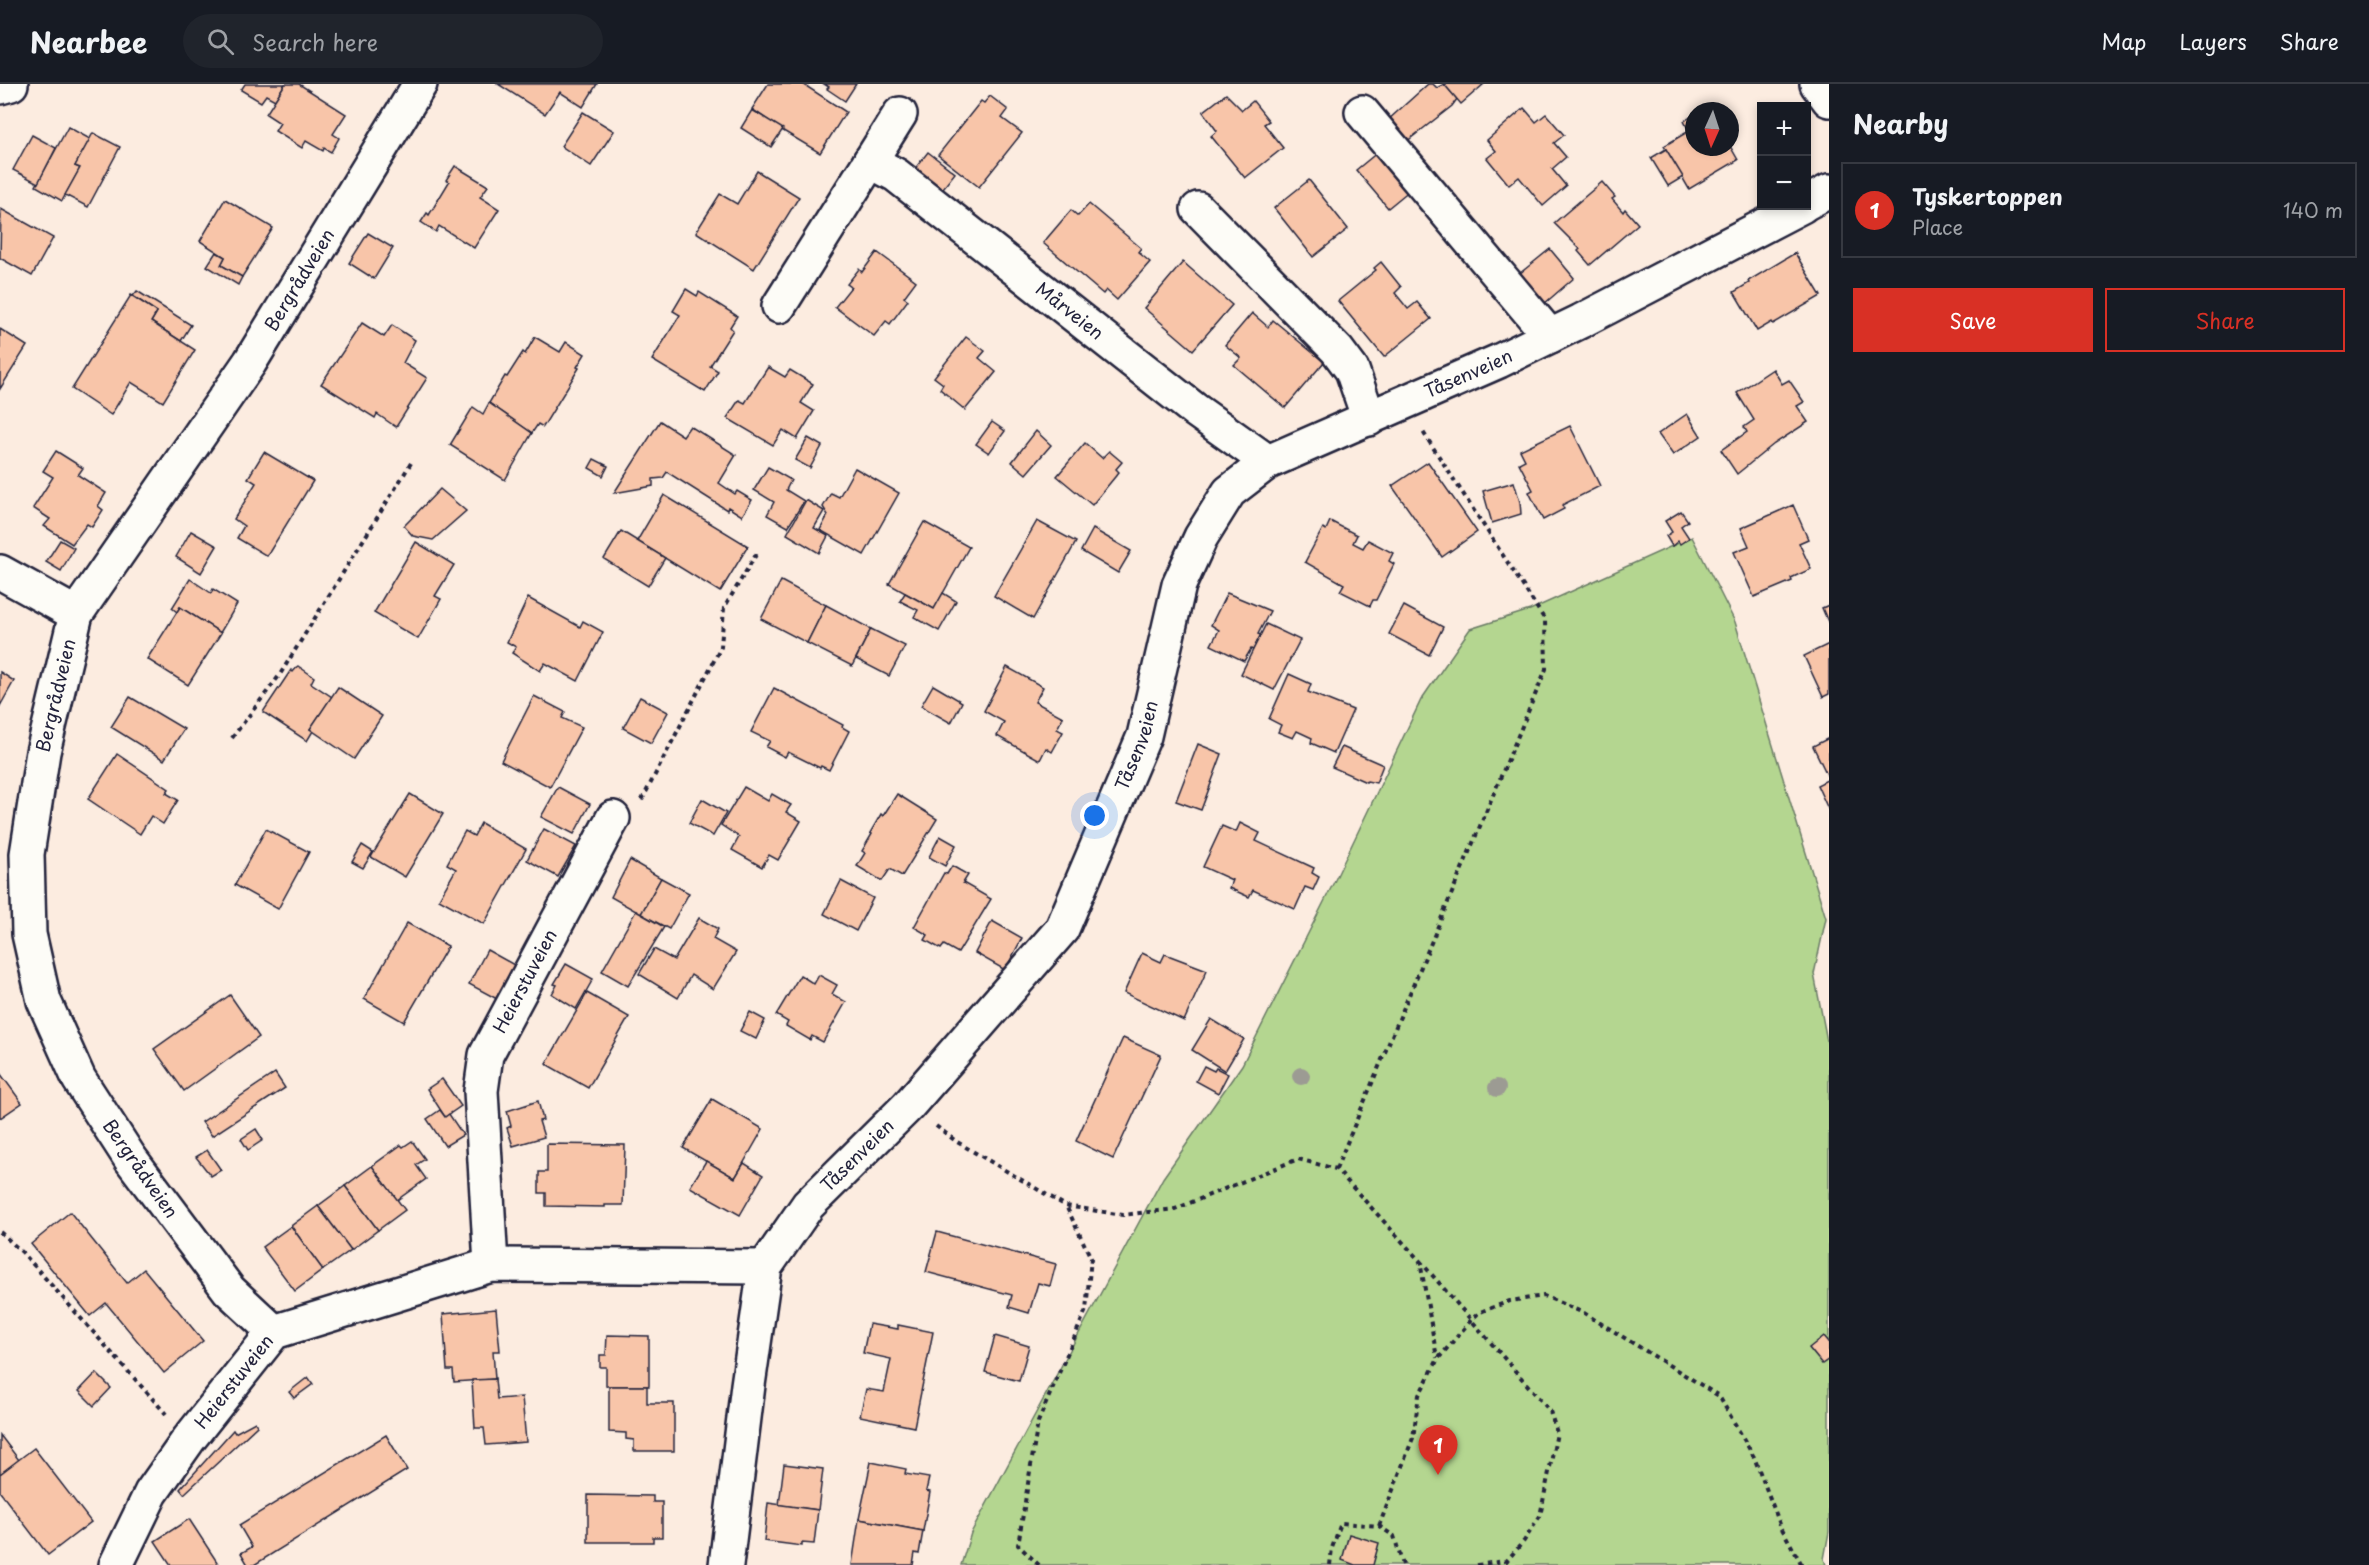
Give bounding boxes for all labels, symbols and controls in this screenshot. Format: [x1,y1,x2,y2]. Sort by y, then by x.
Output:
search box [183,14,603,68]
text: Nearbee [30,20,147,63]
icon: search [204,25,237,58]
text: Search here [252,25,378,58]
text: Map [2102,25,2146,57]
text: Layers [2179,25,2247,57]
text: Share [2280,25,2339,57]
north arrow [1685,102,1739,156]
map controls [1757,102,1811,210]
button: + [1757,102,1811,156]
text: Nearby [1853,104,1948,143]
button: − [1757,156,1811,210]
text: Tyskertoppen [1912,179,2063,212]
text: 1 [1870,195,1879,225]
text: 140 m [2283,195,2343,225]
text: Place [1912,212,1963,242]
street label: Bergrådveien [257,223,340,336]
street label: Mårveien [1031,275,1110,345]
button: Save [1853,288,2093,352]
button: Share [2105,288,2345,352]
street label: Tåsenveien [1420,341,1517,404]
street label: Bergrådveien [28,636,82,755]
street label: Tåsenveien [1108,698,1164,794]
your location [1080,801,1109,830]
street label: Heierstuveien [485,924,563,1038]
street label: Tåsenveien [814,1112,900,1197]
street label: Bergrådveien [97,1113,185,1223]
street label: Heierstuveien [187,1328,279,1434]
pin: 1 [1418,1426,1458,1475]

